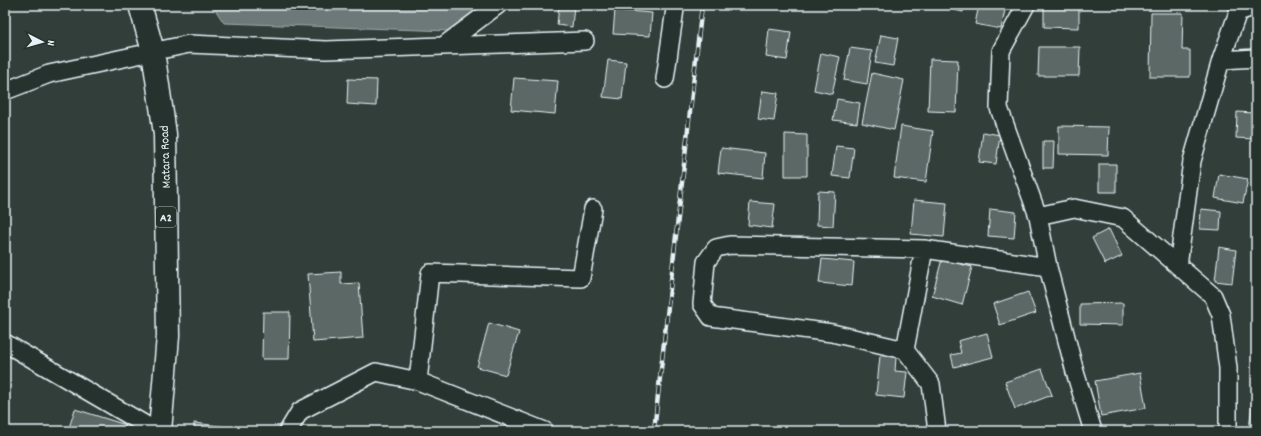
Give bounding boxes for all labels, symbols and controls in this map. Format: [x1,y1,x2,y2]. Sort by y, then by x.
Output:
north arrow [22,22,62,62]
text: N [42,39,58,47]
street label: Matara Road [156,125,177,189]
road number: A2 [156,207,176,227]

